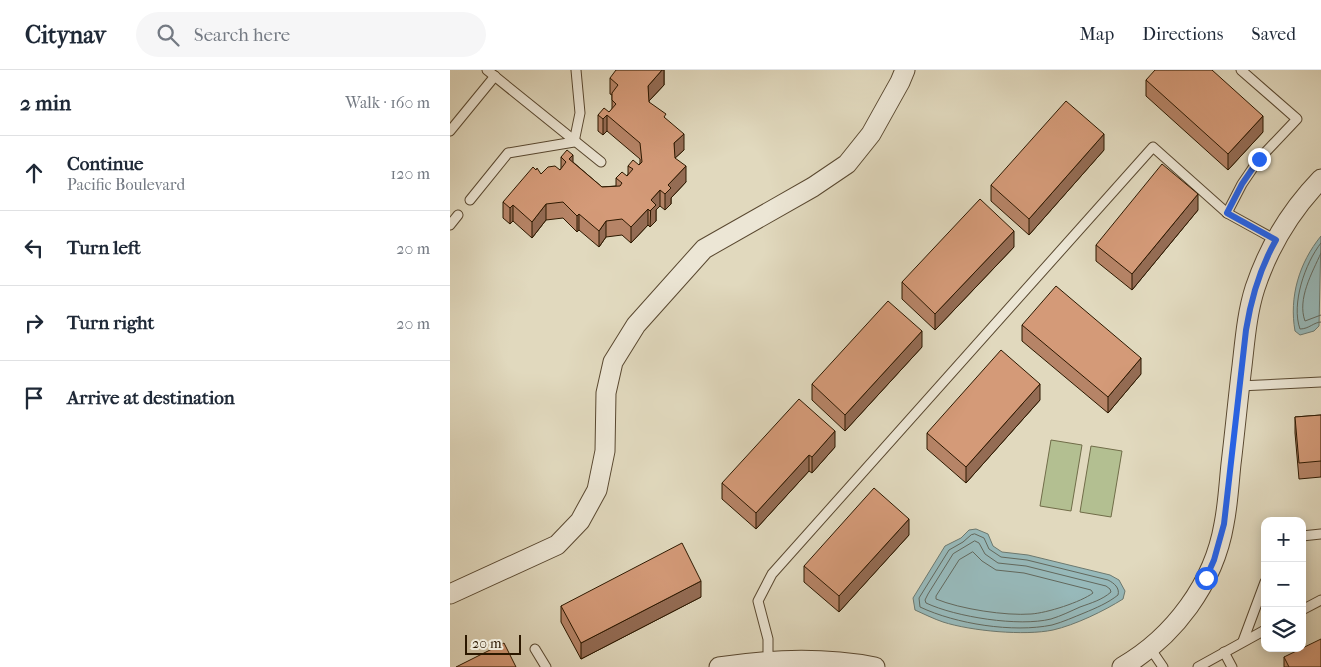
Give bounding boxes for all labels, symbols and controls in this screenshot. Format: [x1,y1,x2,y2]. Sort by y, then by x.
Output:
search box [136,12,486,57]
text: Citynav [25,21,106,49]
icon: search [154,21,182,49]
text: Search here [194,24,290,46]
text: Map [1080,24,1114,45]
text: Directions [1142,24,1223,45]
text: Saved [1251,24,1296,45]
text: 2 min [20,91,71,115]
text: Walk · 160 m [345,93,430,112]
route end [1248,148,1271,171]
text: Continue [67,153,143,175]
icon: ahead [20,159,48,187]
text: 120 m [391,164,430,183]
text: Pacific Boulevard [67,175,185,194]
icon: left [20,234,48,262]
text: Turn left [67,237,141,259]
text: 20 m [396,239,430,258]
icon: right [20,309,48,337]
text: Turn right [67,312,154,334]
text: 20 m [396,314,430,333]
icon: arrive [20,384,48,412]
text: Arrive at destination [67,387,235,409]
map controls [1261,517,1306,652]
button: + [1261,517,1306,562]
button: − [1261,562,1306,607]
route start [1195,567,1218,590]
button: layers [1261,607,1306,652]
scale bar [465,632,521,655]
text: 20 m [472,635,502,652]

